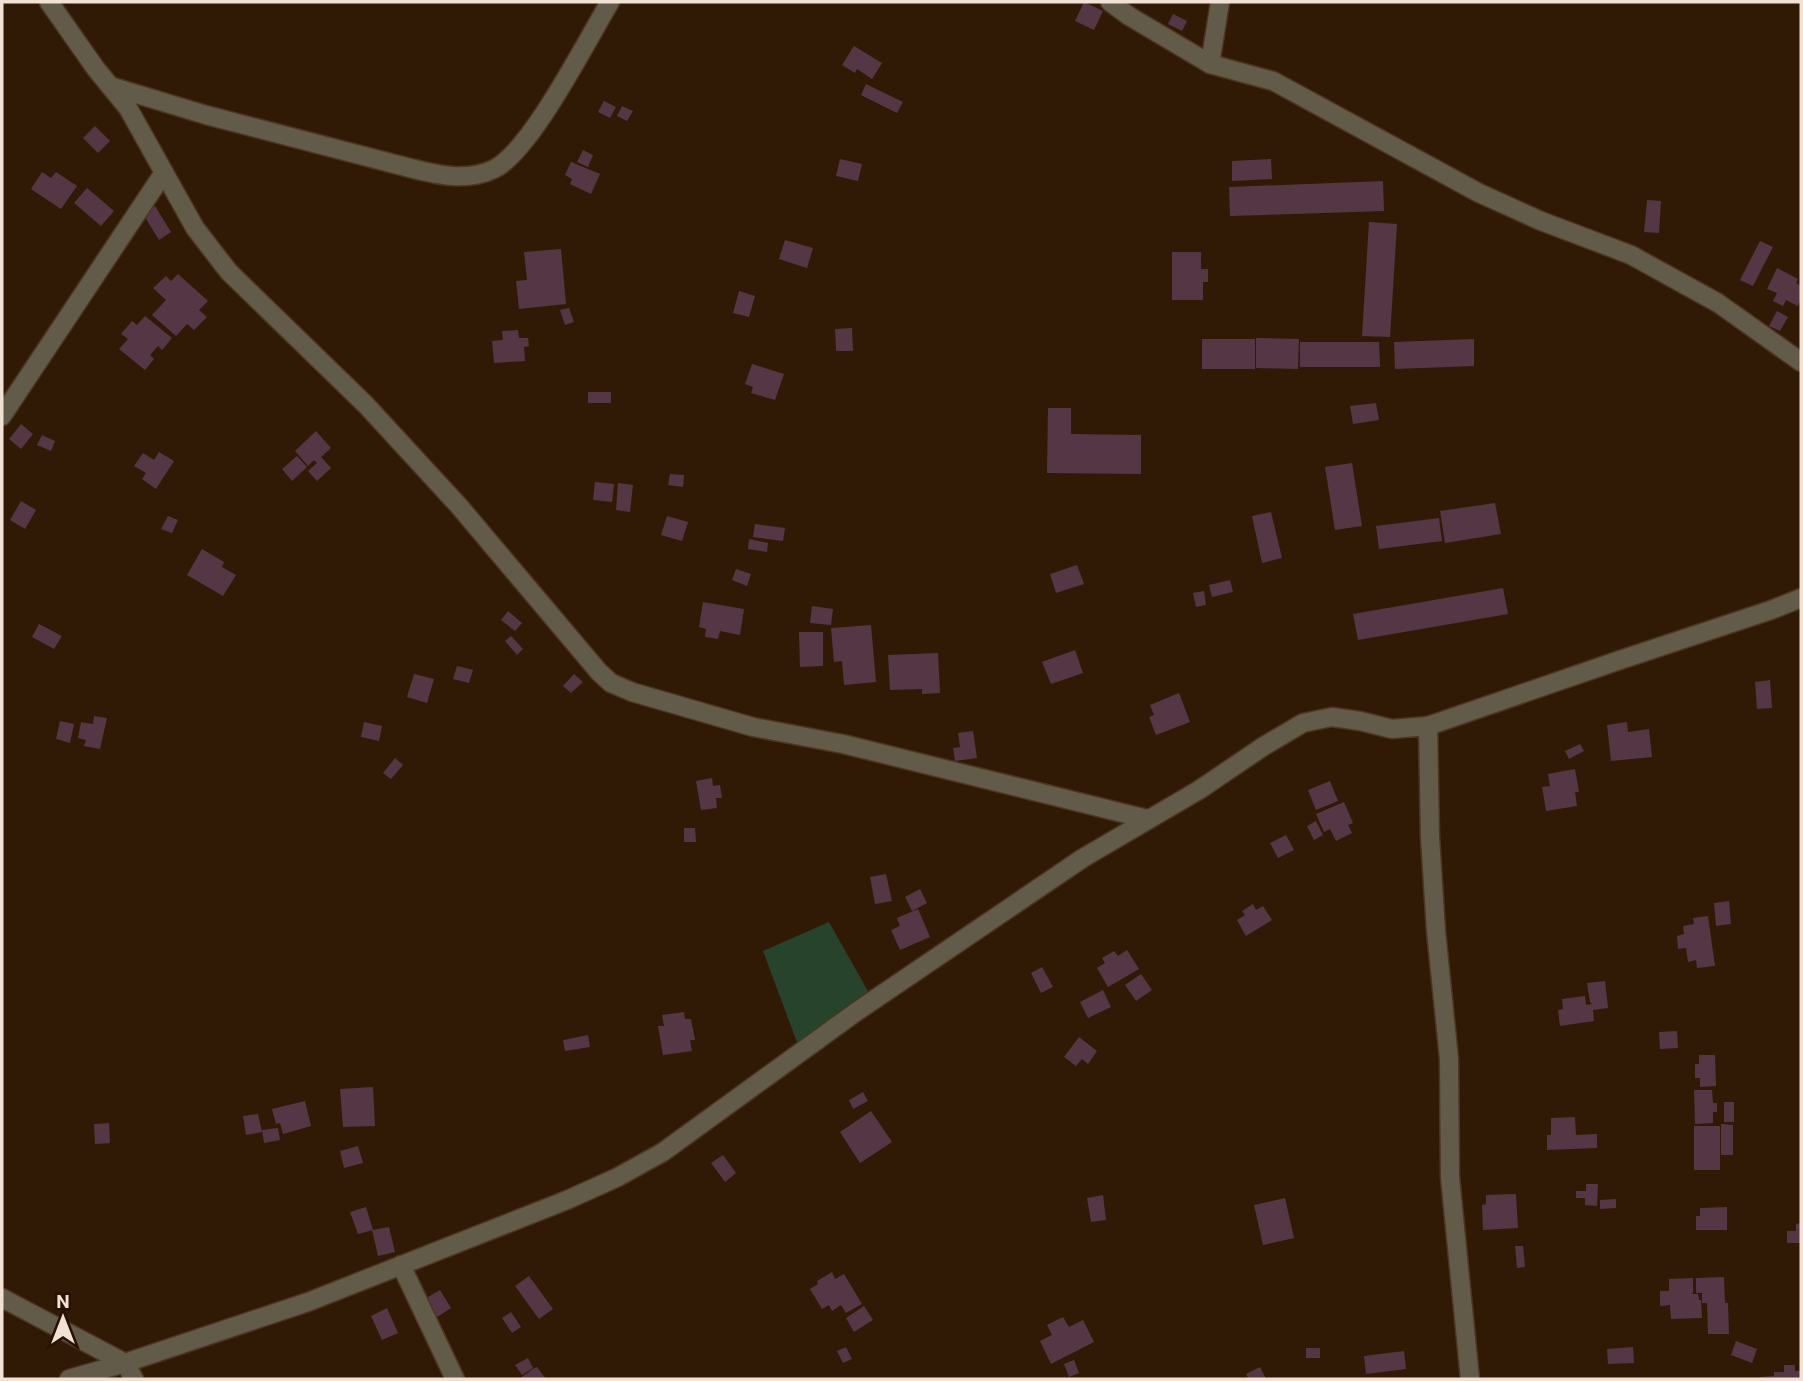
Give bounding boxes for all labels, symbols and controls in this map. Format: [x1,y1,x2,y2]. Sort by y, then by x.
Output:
north arrow [28,1283,98,1353]
text: N [56,1290,70,1313]

